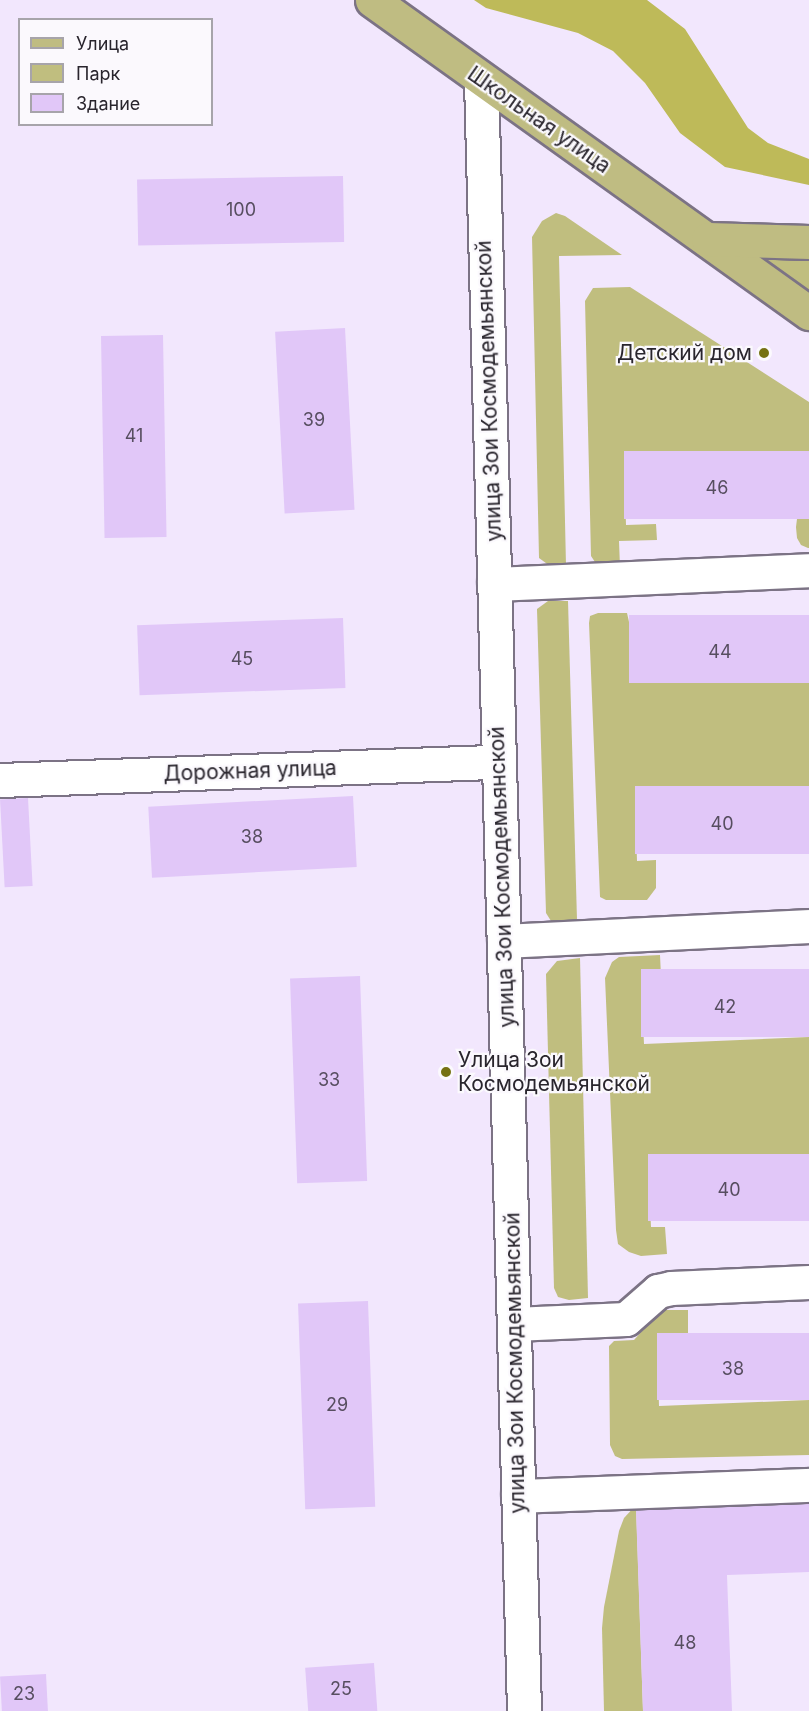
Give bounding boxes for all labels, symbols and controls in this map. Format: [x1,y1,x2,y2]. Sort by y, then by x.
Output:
legend [18,18,213,126]
text: Улица [76,33,129,54]
street label: Школьная улица [463,61,615,179]
text: Парк [76,63,120,84]
text: Здание [76,93,140,114]
house number: 100 [226,199,256,221]
street label: улица Зои Космодемьянской [471,240,507,542]
place label: Детский дом [617,340,752,366]
marker: Детский дом [757,346,771,360]
house number: 39 [303,409,325,431]
house number: 41 [125,425,143,447]
house number: 46 [706,477,728,499]
house number: 44 [708,641,732,663]
house number: 45 [231,648,253,670]
street label: улица Зои Космодемьянской [484,726,520,1028]
street label: Дорожная улица [163,755,337,787]
house number: 40 [711,813,733,835]
house number: 38 [241,826,263,848]
house number: 42 [714,996,736,1018]
place label: Улица Зои Космодемьянской [458,1047,650,1097]
marker: Улица Зои Космодемьянской [439,1065,453,1079]
house number: 33 [318,1069,340,1091]
house number: 40 [718,1179,740,1201]
street label: улица Зои Космодемьянской [500,1212,530,1514]
house number: 38 [722,1358,744,1380]
house number: 29 [326,1394,348,1416]
house number: 48 [674,1632,696,1654]
house number: 25 [330,1678,352,1700]
house number: 23 [13,1683,35,1705]

